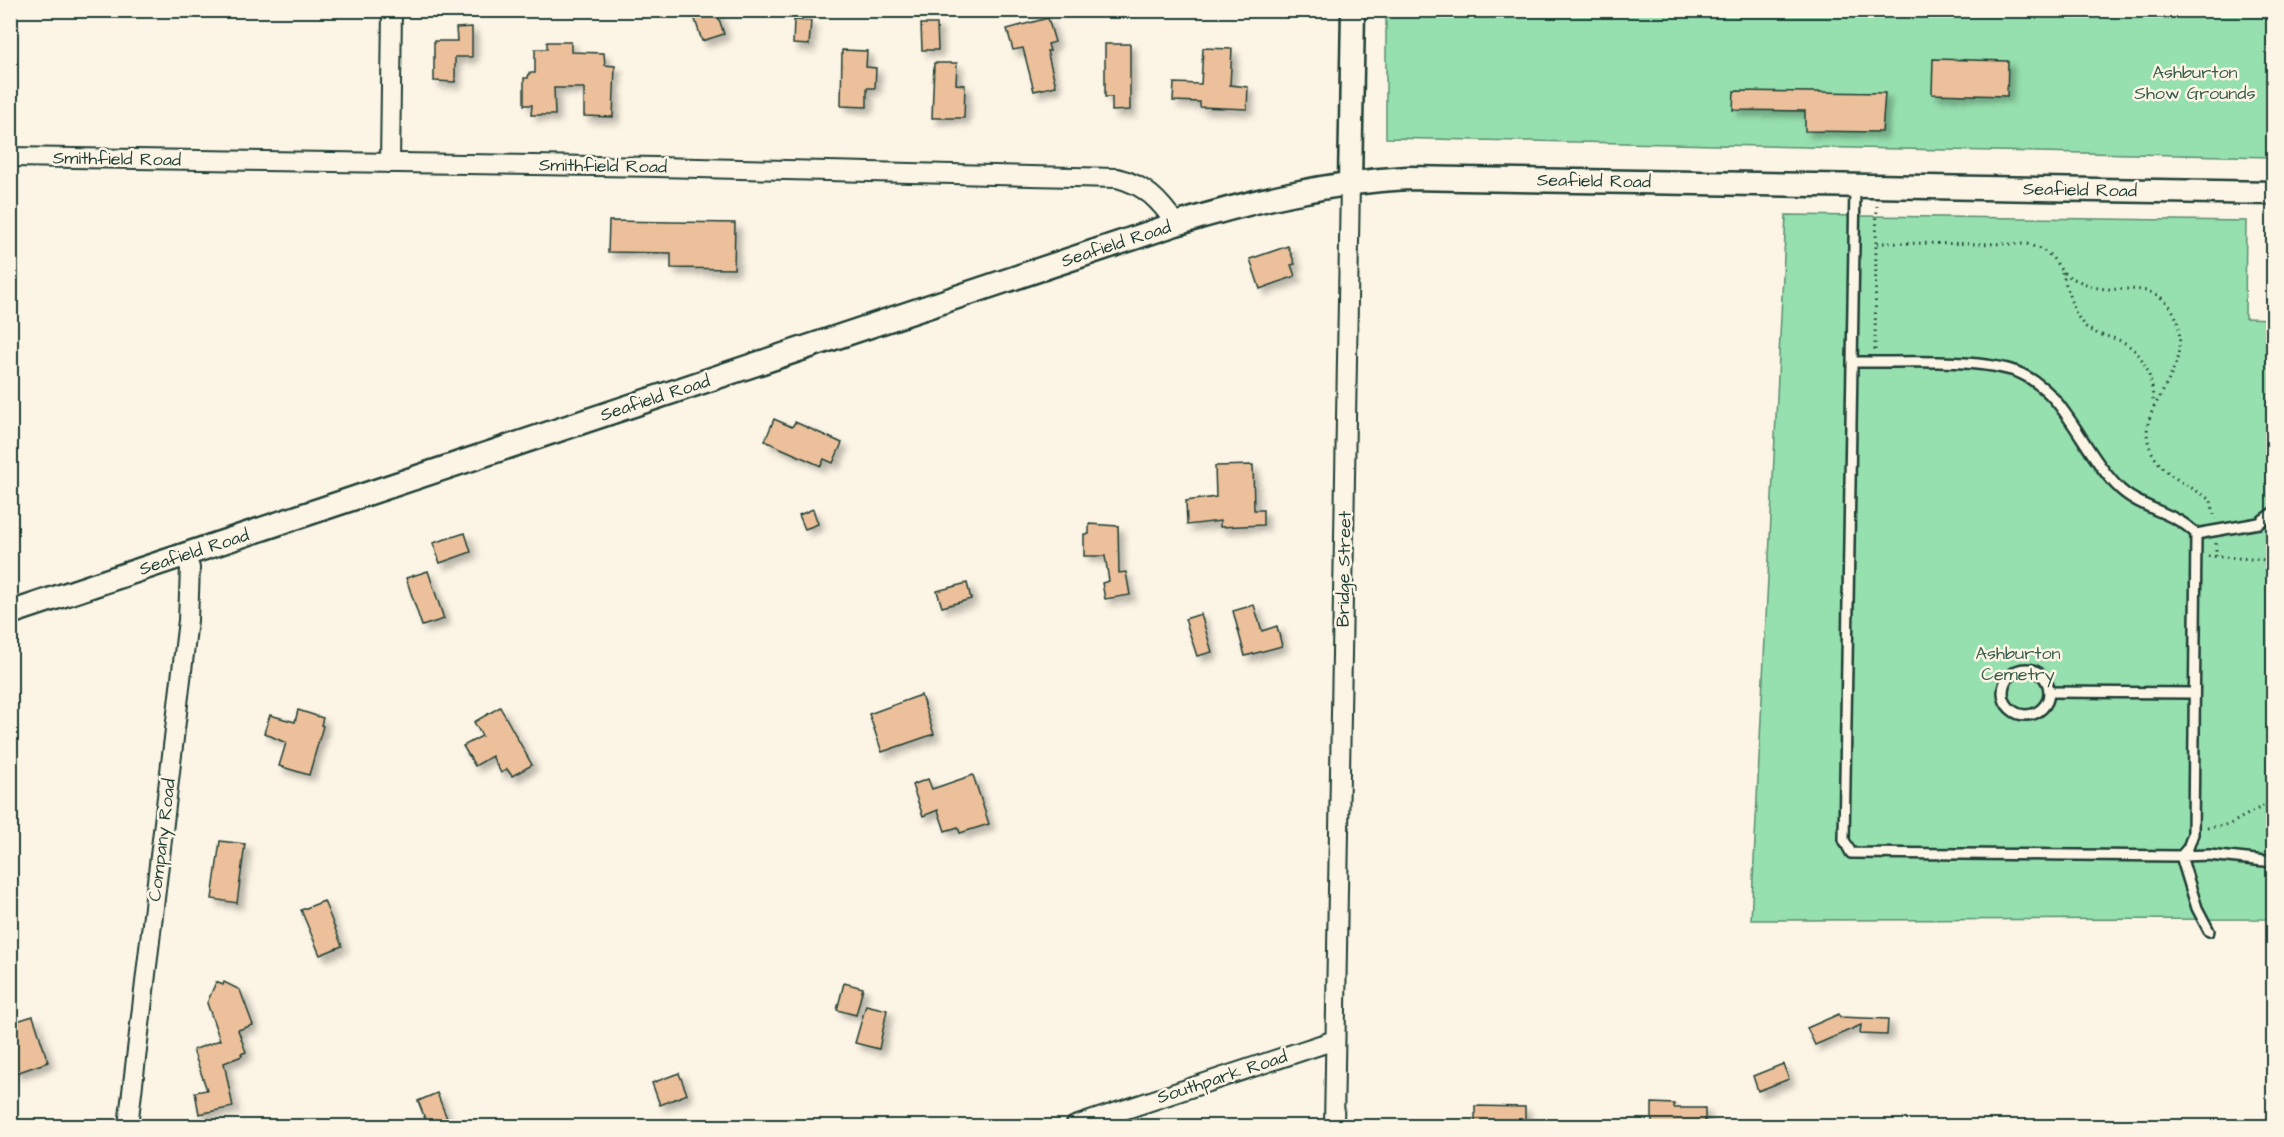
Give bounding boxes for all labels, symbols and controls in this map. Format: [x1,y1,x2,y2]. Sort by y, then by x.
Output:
park label: Ashburton Show Grounds [2134,60,2256,106]
street label: Smithfield Road [53,145,181,173]
street label: Smithfield Road [539,152,667,180]
street label: Seafield Road [1537,168,1651,194]
street label: Seafield Road [2023,177,2137,203]
street label: Seafield Road [1058,214,1174,274]
street label: Seafield Road [597,368,713,428]
street label: Bridge Street [1330,510,1359,627]
street label: Seafield Road [136,522,252,582]
park label: Ashburton Cemetry [1975,641,2061,688]
street label: Company Road [142,777,183,903]
street label: Southpark Road [1154,1044,1290,1110]

